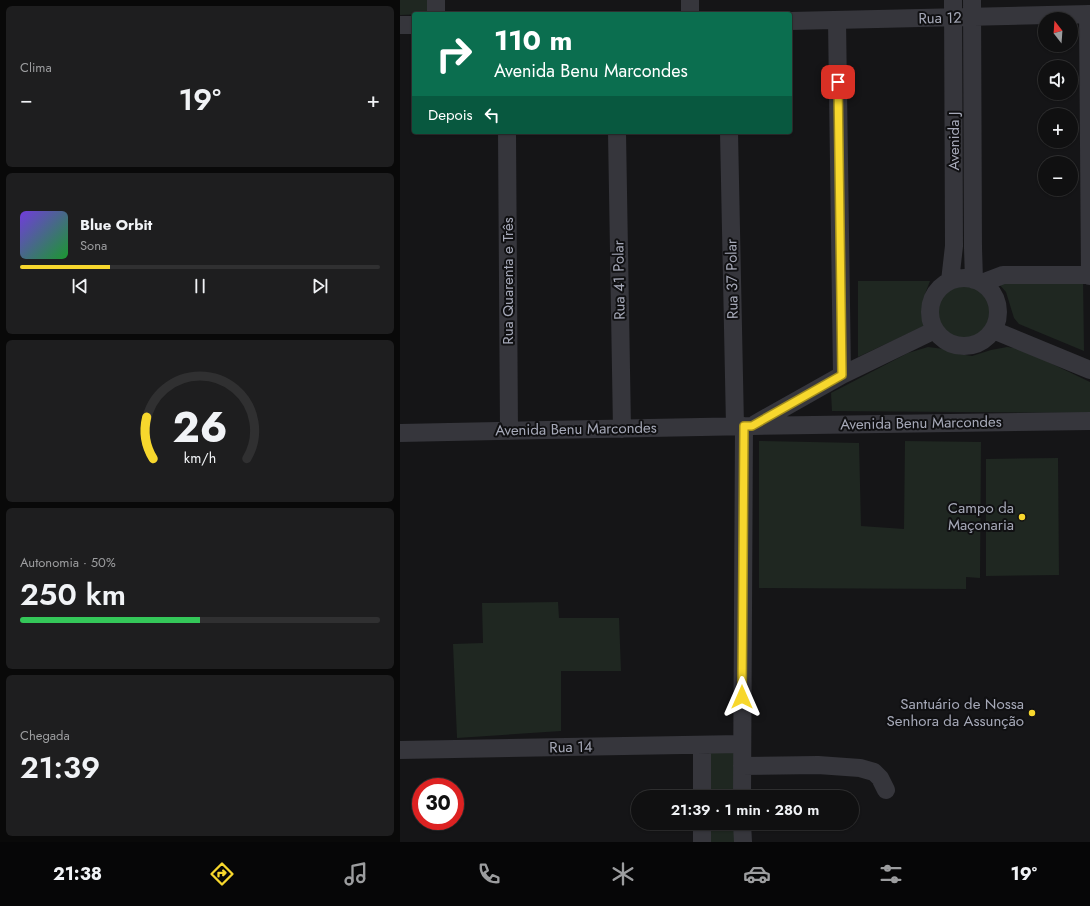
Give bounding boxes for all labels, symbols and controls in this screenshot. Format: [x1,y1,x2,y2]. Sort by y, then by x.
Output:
street label: Rua 12 [918,7,962,29]
north arrow [1038,12,1078,52]
map controls [1038,12,1078,196]
text: 110 m [494,20,572,61]
icon: right [428,28,480,80]
text: Clima [20,58,52,77]
text: Avenida Benu Marcondes [494,58,688,84]
button: sound [1038,60,1078,100]
pin [821,65,855,99]
icon: arrive [827,71,849,93]
text: 19° [178,78,221,121]
text: − [20,83,33,115]
text: + [366,83,380,115]
text: Depois [428,104,473,126]
icon: left [481,104,503,126]
button: + [1038,108,1078,148]
street label: Avenida J [943,112,965,170]
button: − [1038,156,1078,196]
text: Blue Orbit [80,214,152,236]
street label: Rua Quarenta e Três [497,217,519,345]
text: Sona [80,236,107,255]
street label: Rua 37 Polar [720,238,744,319]
street label: Rua 41 Polar [607,239,631,320]
icon: previous [69,275,91,297]
icon: pause [189,275,211,297]
icon: next [309,275,331,297]
text: 26 [172,397,228,458]
street label: Avenida Benu Marcondes [840,411,1002,435]
street label: Avenida Benu Marcondes [495,417,657,441]
text: km/h [184,448,216,468]
place label: Campo da Maçonaria [948,497,1014,536]
marker: Campo da Maçonaria [1017,512,1027,522]
text: Autonomia · 50% [20,553,116,572]
text: 250 km [20,573,126,616]
position arrow [721,676,763,718]
place label: Santuário de Nossa Senhora da Assunção [887,693,1024,732]
marker: Santuário de Nossa Senhora da Assunção [1027,708,1037,718]
text: Chegada [20,726,70,745]
street label: Rua 14 [549,736,593,758]
text: 21:39 [20,746,100,789]
speed limit sign: 30 [412,778,464,830]
text: 21:39 · 1 min · 280 m [671,799,819,821]
icon: directions [208,860,236,888]
icon: music [342,860,370,888]
icon: phone [475,860,503,888]
icon: climate [609,860,637,888]
icon: car [743,860,771,888]
icon: filters [877,860,905,888]
text: 21:38 [53,861,102,887]
text: 19° [1010,861,1037,887]

